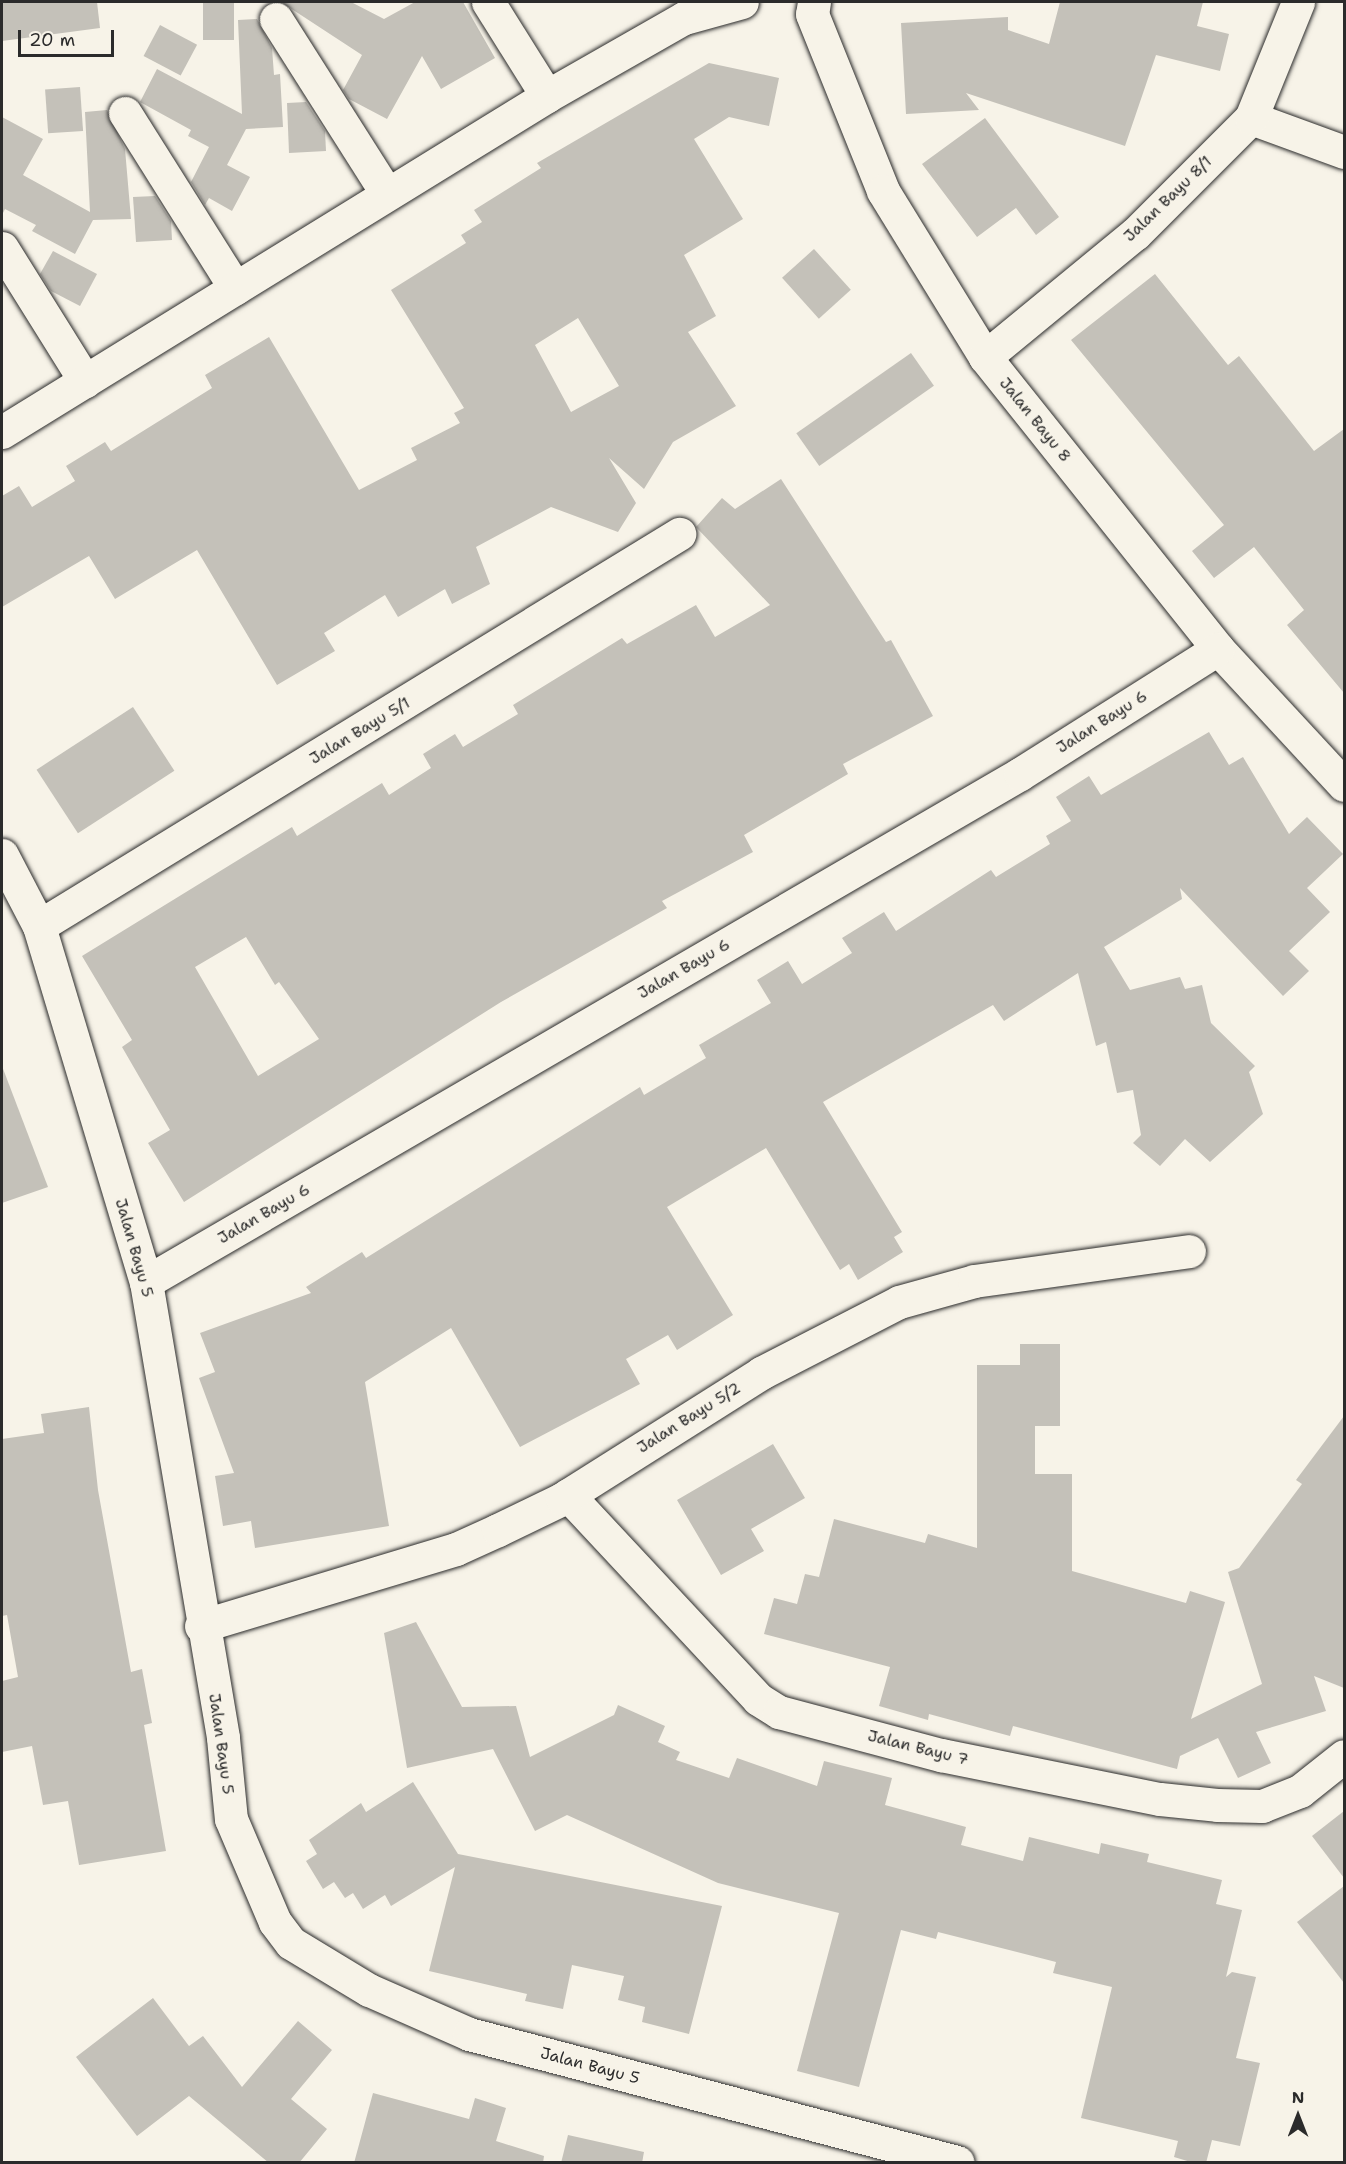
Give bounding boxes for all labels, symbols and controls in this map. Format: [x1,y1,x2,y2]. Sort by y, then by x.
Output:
scale bar [21,18,117,56]
text: 20 m [29,28,75,52]
street label: Jalan Bayu 8/1 [1120,152,1216,246]
street label: Jalan Bayu 8 [995,374,1075,466]
street label: Jalan Bayu 6 [1053,687,1151,757]
street label: Jalan Bayu 5/1 [306,693,414,769]
street label: Jalan Bayu 6 [634,935,734,1003]
street label: Jalan Bayu 6 [214,1180,314,1248]
street label: Jalan Bayu 5 [111,1196,157,1300]
street label: Jalan Bayu 5/2 [634,1379,744,1457]
street label: Jalan Bayu 5 [204,1692,238,1796]
street label: Jalan Bayu 7 [866,1726,970,1770]
street label: Jalan Bayu 5 [538,2044,642,2088]
north arrow [1268,2086,1328,2146]
text: N [1292,2087,1304,2108]

